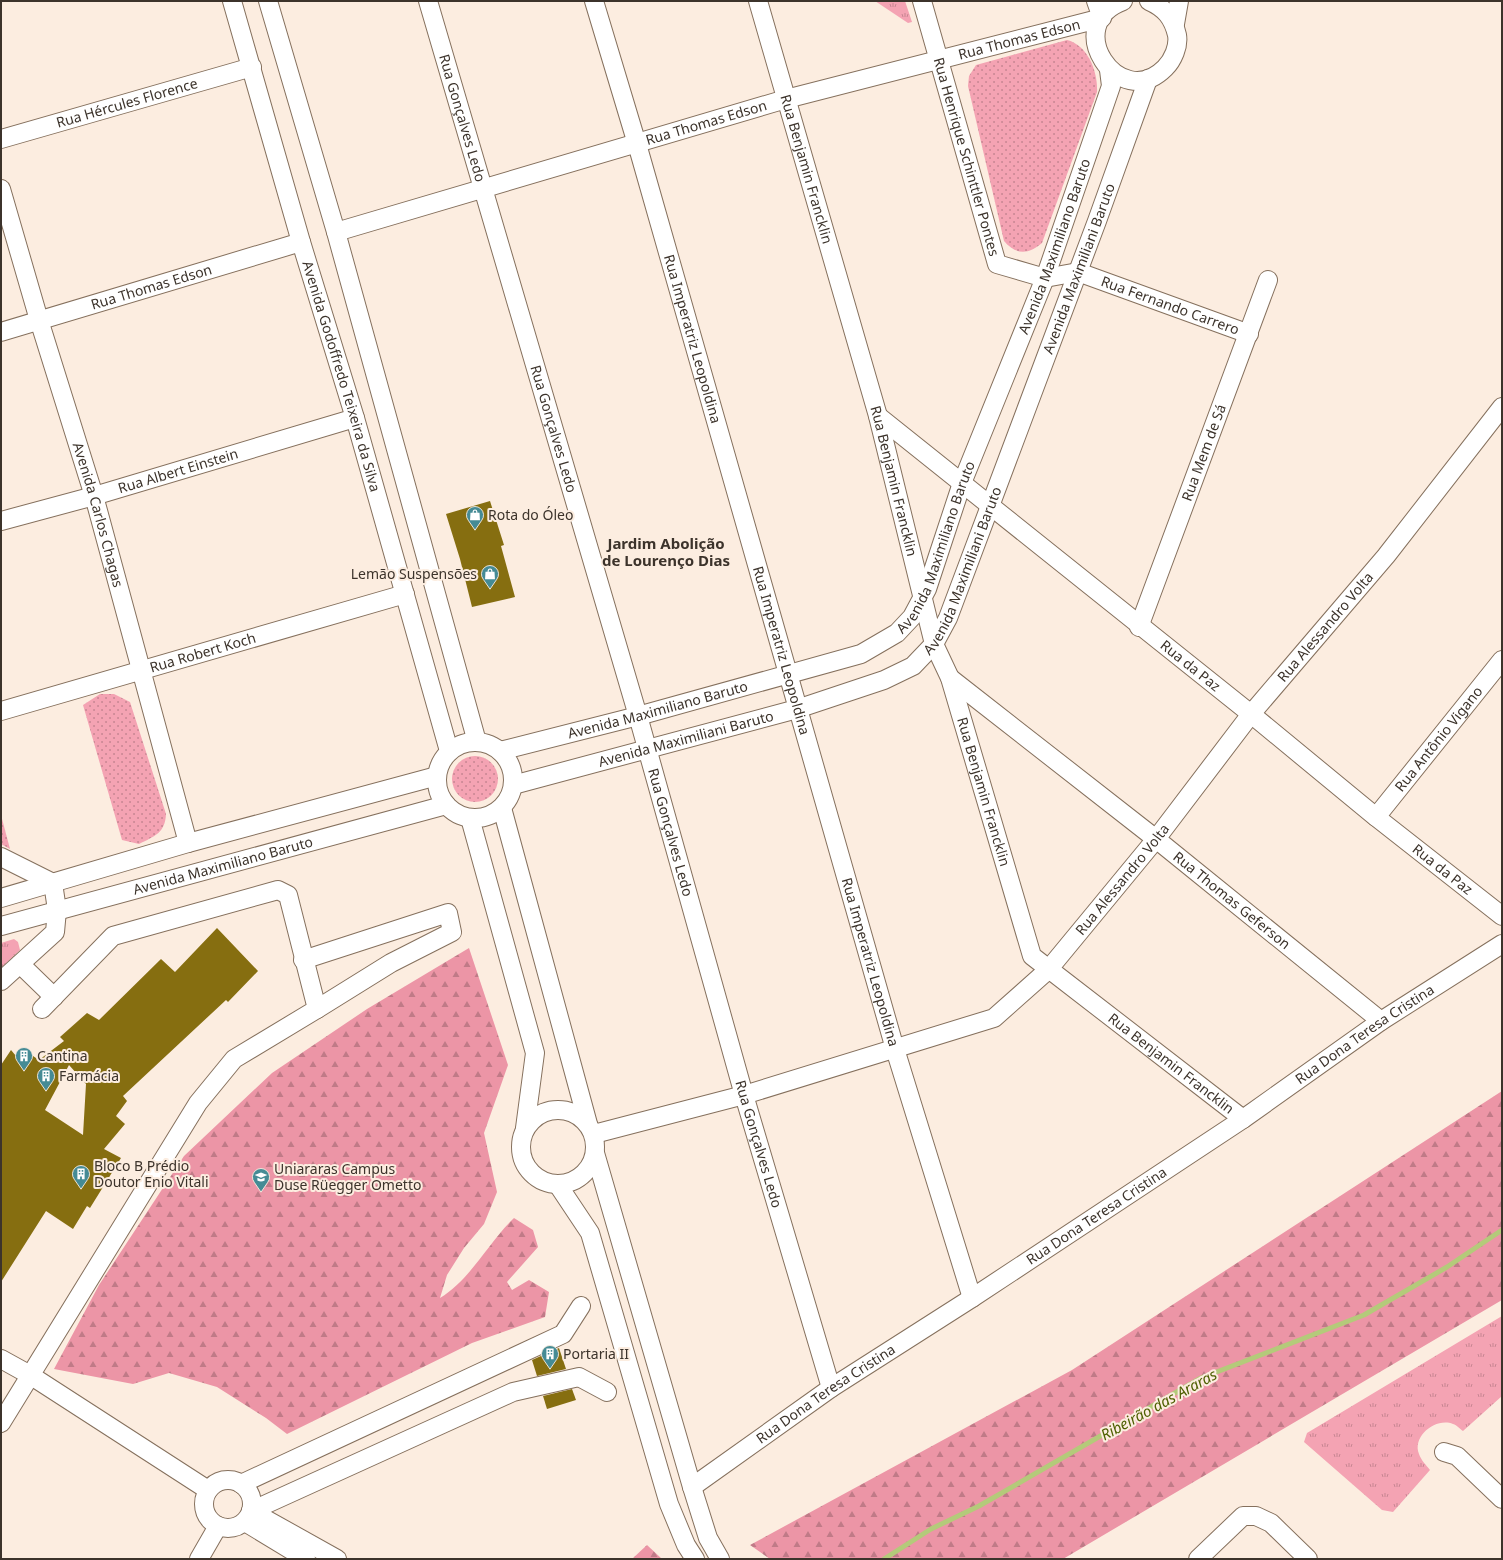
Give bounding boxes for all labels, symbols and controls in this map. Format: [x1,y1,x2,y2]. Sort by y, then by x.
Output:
street label: Rua Thomas Edson [956,14,1082,64]
street label: Rua Gonçalves Ledo [435,52,491,184]
street label: Rua Henrique Schinttler Pontes [930,55,1004,258]
street label: Rua Hércules Florence [54,73,200,132]
street label: Rua Benjamin Francklin [777,92,838,246]
street label: Rua Thomas Edson [643,95,769,149]
street label: Avenida Maximiliano Baruto [1013,156,1094,337]
street label: Avenida Maximiliani Baruto [1038,180,1119,356]
street label: Rua Imperatriz Leopoldina [660,252,726,425]
street label: Avenida Godoffredo Teixeira da Silva [298,258,385,494]
street label: Rua Thomas Edson [88,259,214,314]
street label: Rua Fernando Carrero [1099,271,1242,339]
street label: Rua Gonçalves Ledo [526,363,582,495]
street label: Rua Mem de Sá [1177,401,1230,504]
street label: Rua Benjamin Francklin [867,403,922,558]
street label: Avenida Carlos Chagas [69,440,128,590]
street label: Rua Albert Einstein [116,443,240,497]
street label: Avenida Maximiliano Baruto [892,458,979,637]
street label: Avenida Maximiliani Baruto [919,484,1005,659]
shop icon: Rota do Óleo [465,505,485,530]
place label: Rota do Óleo [488,505,573,524]
district label: Jardim Abolição de Lourenço Dias [602,533,730,570]
place label: Lemão Suspensões [351,564,477,583]
shop icon: Lemão Suspensões [480,564,500,589]
street label: Rua Imperatriz Leopoldina [749,564,815,737]
street label: Rua Alessandro Volta [1273,568,1377,686]
street label: Rua Robert Koch [147,628,258,676]
street label: Rua da Paz [1157,635,1225,695]
street label: Avenida Maximiliano Baruto [566,676,750,742]
street label: Rua Antônio Vigano [1390,682,1486,795]
street label: Avenida Maximiliani Baruto [596,706,776,771]
street label: Rua Benjamin Francklin [953,715,1015,868]
street label: Rua Gonçalves Ledo [644,766,698,898]
street label: Rua Alessandro Volta [1071,820,1173,939]
street label: Avenida Maximiliano Baruto [131,832,315,899]
street label: Rua da Paz [1409,839,1477,899]
street label: Rua Thomas Geferson [1170,847,1295,953]
street label: Rua Imperatriz Leopoldina [838,875,904,1048]
street label: Rua Dona Teresa Cristina [1291,980,1437,1088]
street label: Rua Benjamin Francklin [1104,1008,1238,1118]
building icon: Cantina [14,1046,34,1071]
place label: Cantina [37,1046,88,1065]
building icon: Farmácia [36,1066,56,1091]
place label: Farmácia [59,1066,119,1085]
street label: Rua Gonçalves Ledo [731,1078,787,1210]
place label: Bloco B Prédio Doutor Enio Vitali [94,1156,209,1191]
place label: Uniararas Campus Duse Rüegger Ometto [274,1159,421,1194]
street label: Rua Dona Teresa Cristina [1022,1162,1170,1269]
building icon: Bloco B Prédio Doutor Enio Vitali [71,1164,91,1189]
school or university icon: Uniararas Campus Duse Rüegger Ometto [251,1167,271,1192]
street label: Rua Dona Teresa Cristina [752,1339,899,1447]
building icon: Portaria II [540,1344,560,1369]
place label: Portaria II [563,1344,629,1363]
water label: Ribeirão das Araras [1097,1364,1221,1444]

